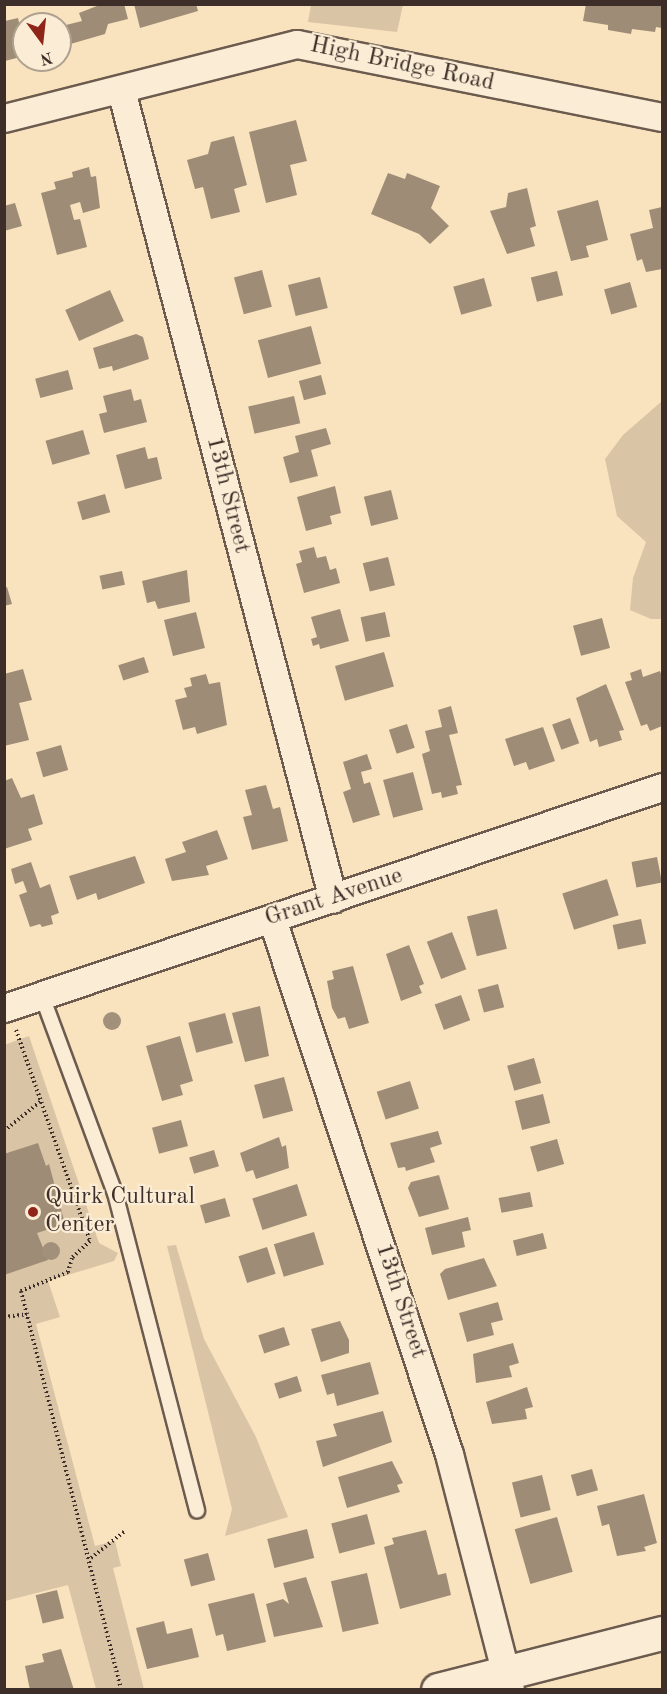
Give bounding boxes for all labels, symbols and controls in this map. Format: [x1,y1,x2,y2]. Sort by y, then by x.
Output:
north arrow [12,12,72,72]
street label: High Bridge Road [307,31,497,99]
text: N [38,48,54,67]
street label: 13th Street [199,433,255,557]
street label: Grant Avenue [261,862,407,934]
place label: Quirk Cultural Center [45,1184,195,1240]
marker: Quirk Cultural Center [26,1205,40,1219]
street label: 13th Street [368,1240,432,1362]

